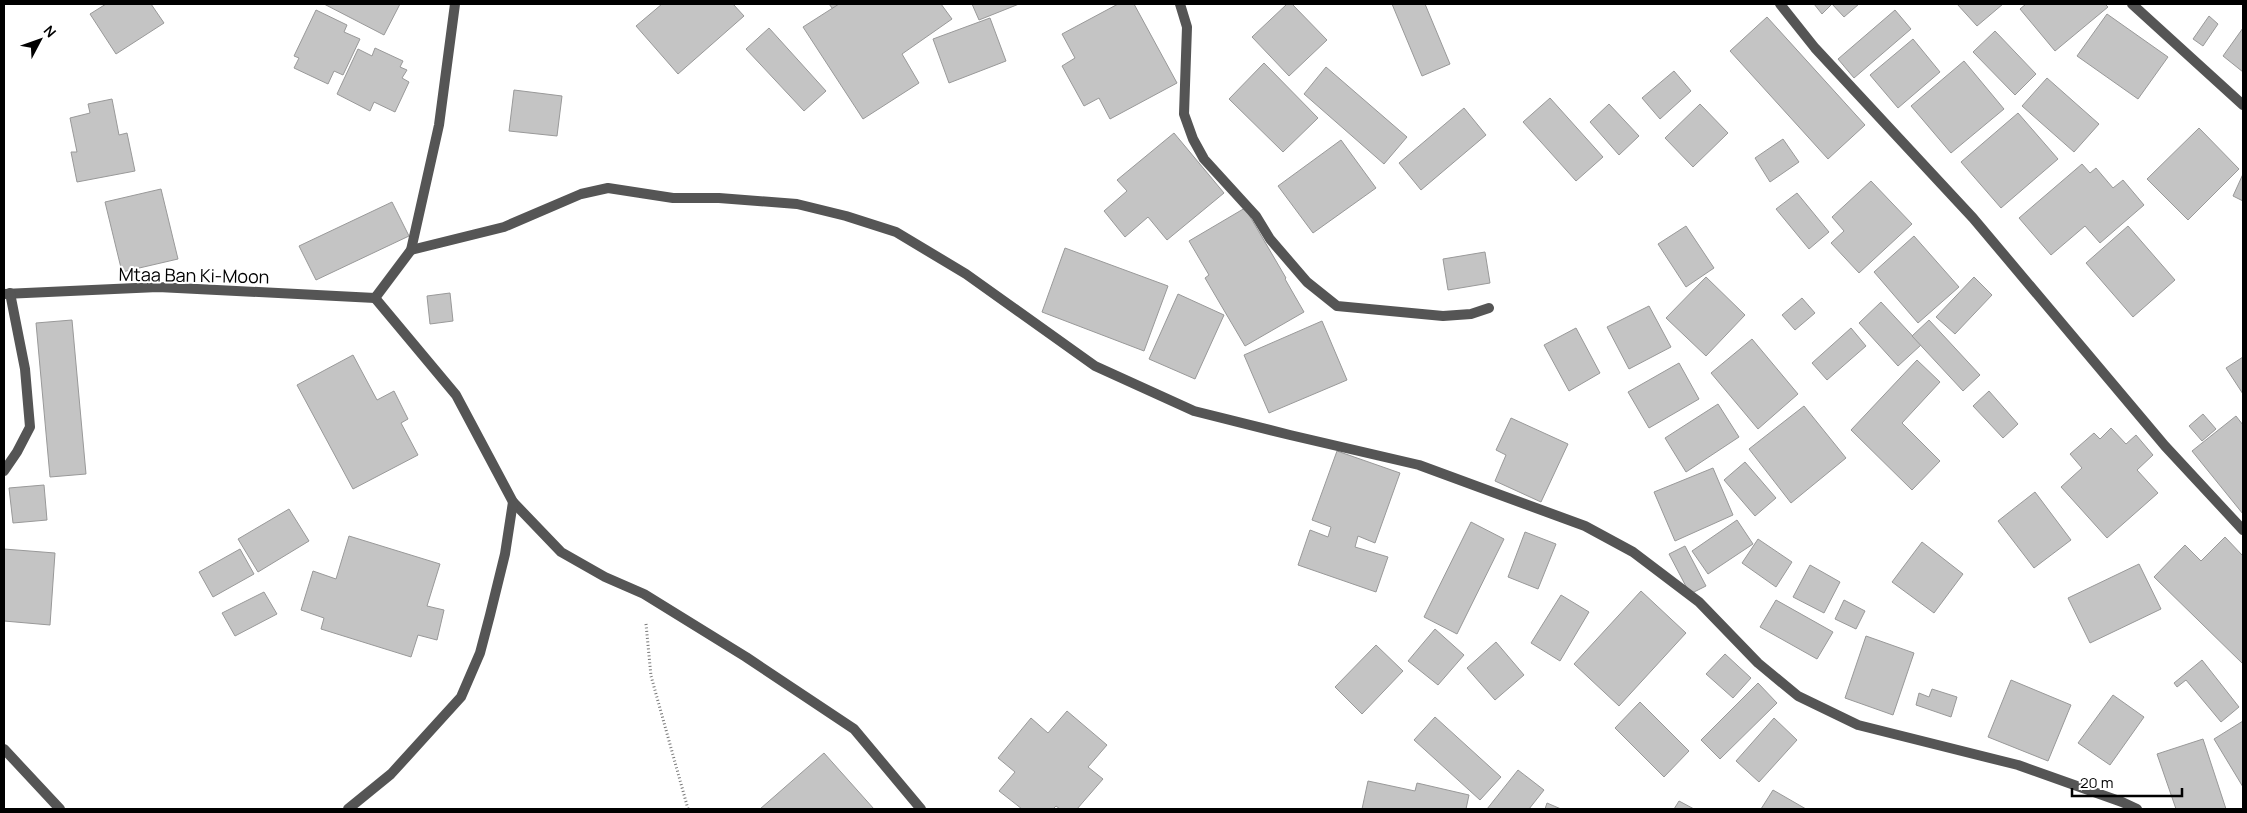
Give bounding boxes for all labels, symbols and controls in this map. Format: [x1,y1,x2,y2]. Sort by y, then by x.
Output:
north arrow [15,15,65,65]
text: N [40,21,61,41]
street label: Mtaa Ban Ki-Moon [118,262,270,288]
scale bar [2072,766,2182,798]
text: 20 m [2080,772,2113,793]

